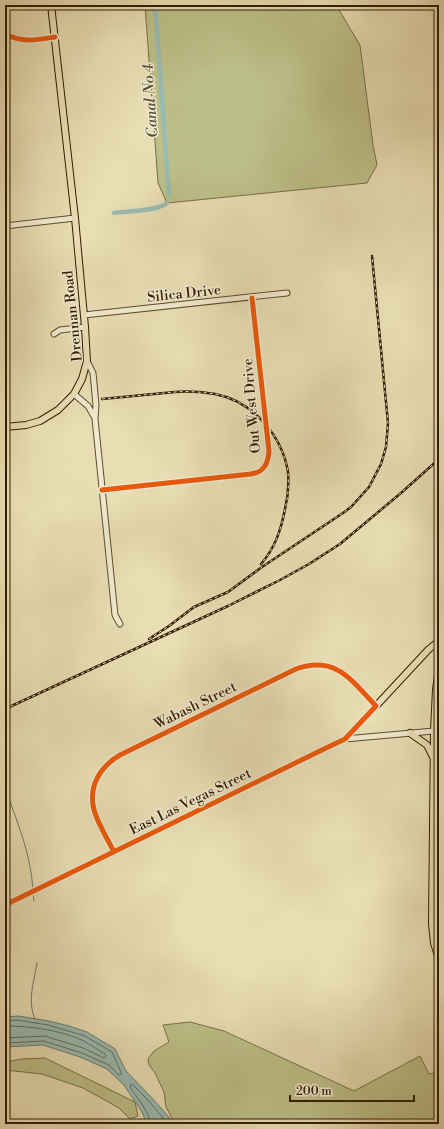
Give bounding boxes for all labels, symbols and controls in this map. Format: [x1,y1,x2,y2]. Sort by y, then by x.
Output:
water label: Canal No 4 [138,63,163,138]
street label: Drennan Road [59,269,87,362]
street label: Silica Drive [146,281,222,307]
street label: Out West Drive [239,358,265,454]
street label: Wabash Street [150,678,240,734]
street label: East Las Vegas Street [127,765,254,839]
scale bar [290,1077,414,1103]
text: 200 m [296,1084,332,1099]

